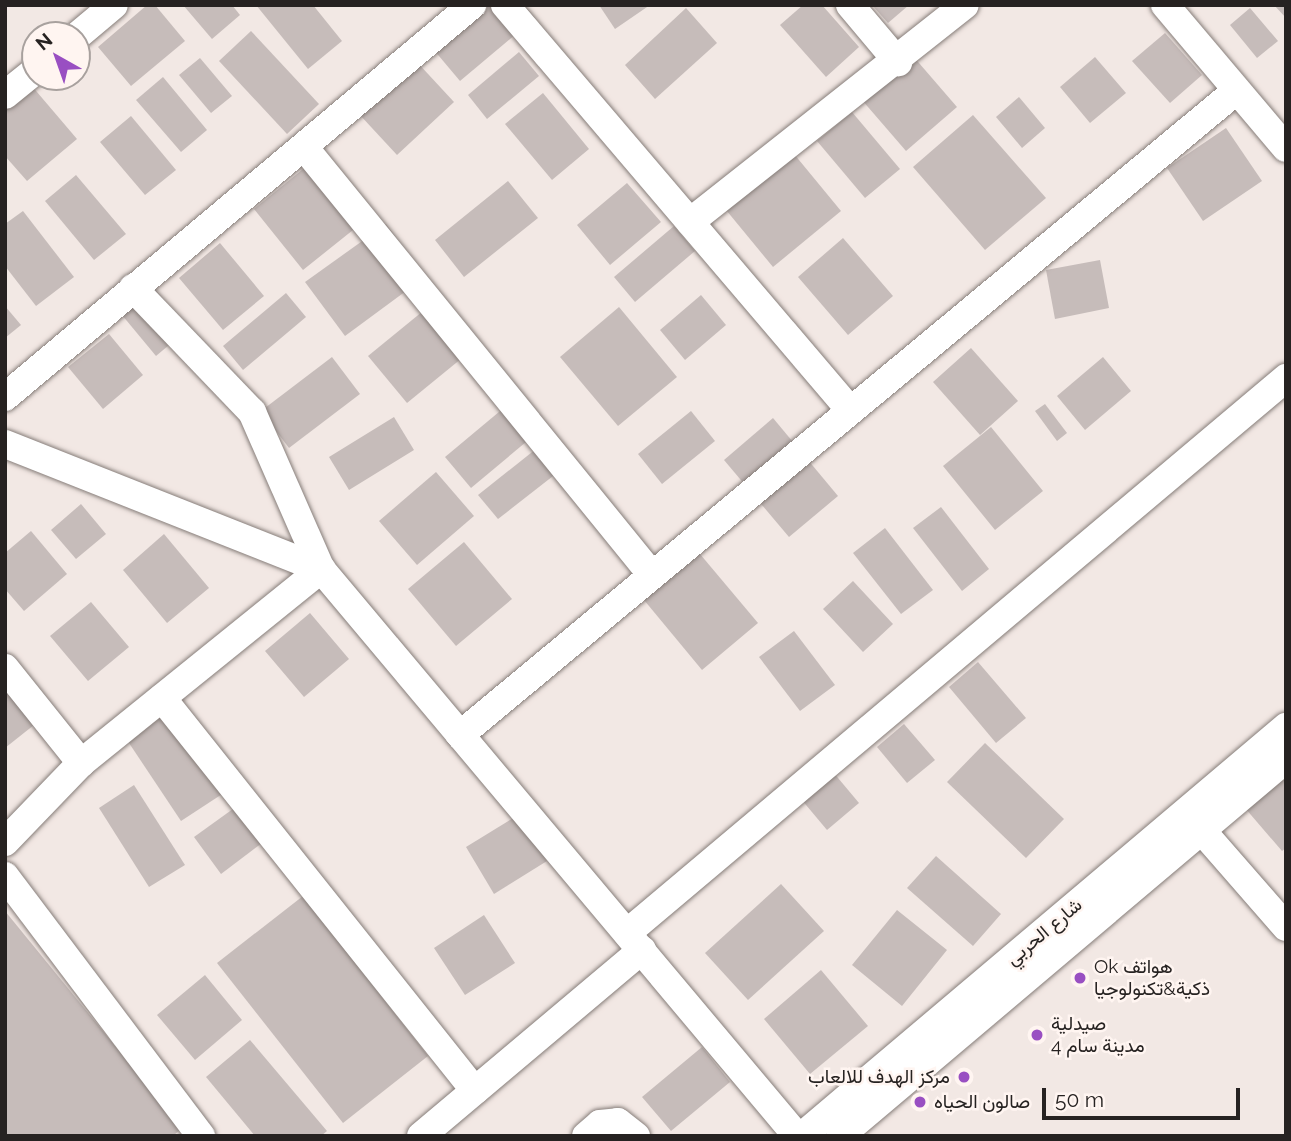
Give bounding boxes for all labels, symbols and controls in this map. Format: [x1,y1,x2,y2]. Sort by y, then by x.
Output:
north arrow [21,21,91,91]
text: N [31,28,56,55]
street label: شارع الحربي [1001,894,1087,970]
place label: Ok هواتف ذكية&تكنولوجيا [1094,956,1210,1000]
marker: Ok هواتف ذكية&تكنولوجيا [1072,970,1088,986]
place label: صيدلية مدينة سام 4 [1051,1013,1145,1057]
marker: صيدلية مدينة سام 4 [1029,1027,1045,1043]
place label: مركز الهدف للالعاب [808,1066,950,1088]
marker: مركز الهدف للالعاب [956,1069,972,1085]
scale bar [1046,1074,1244,1118]
text: 50 m [1055,1087,1104,1112]
place label: صالون الحياه [934,1091,1030,1113]
marker: صالون الحياه [912,1094,928,1110]

